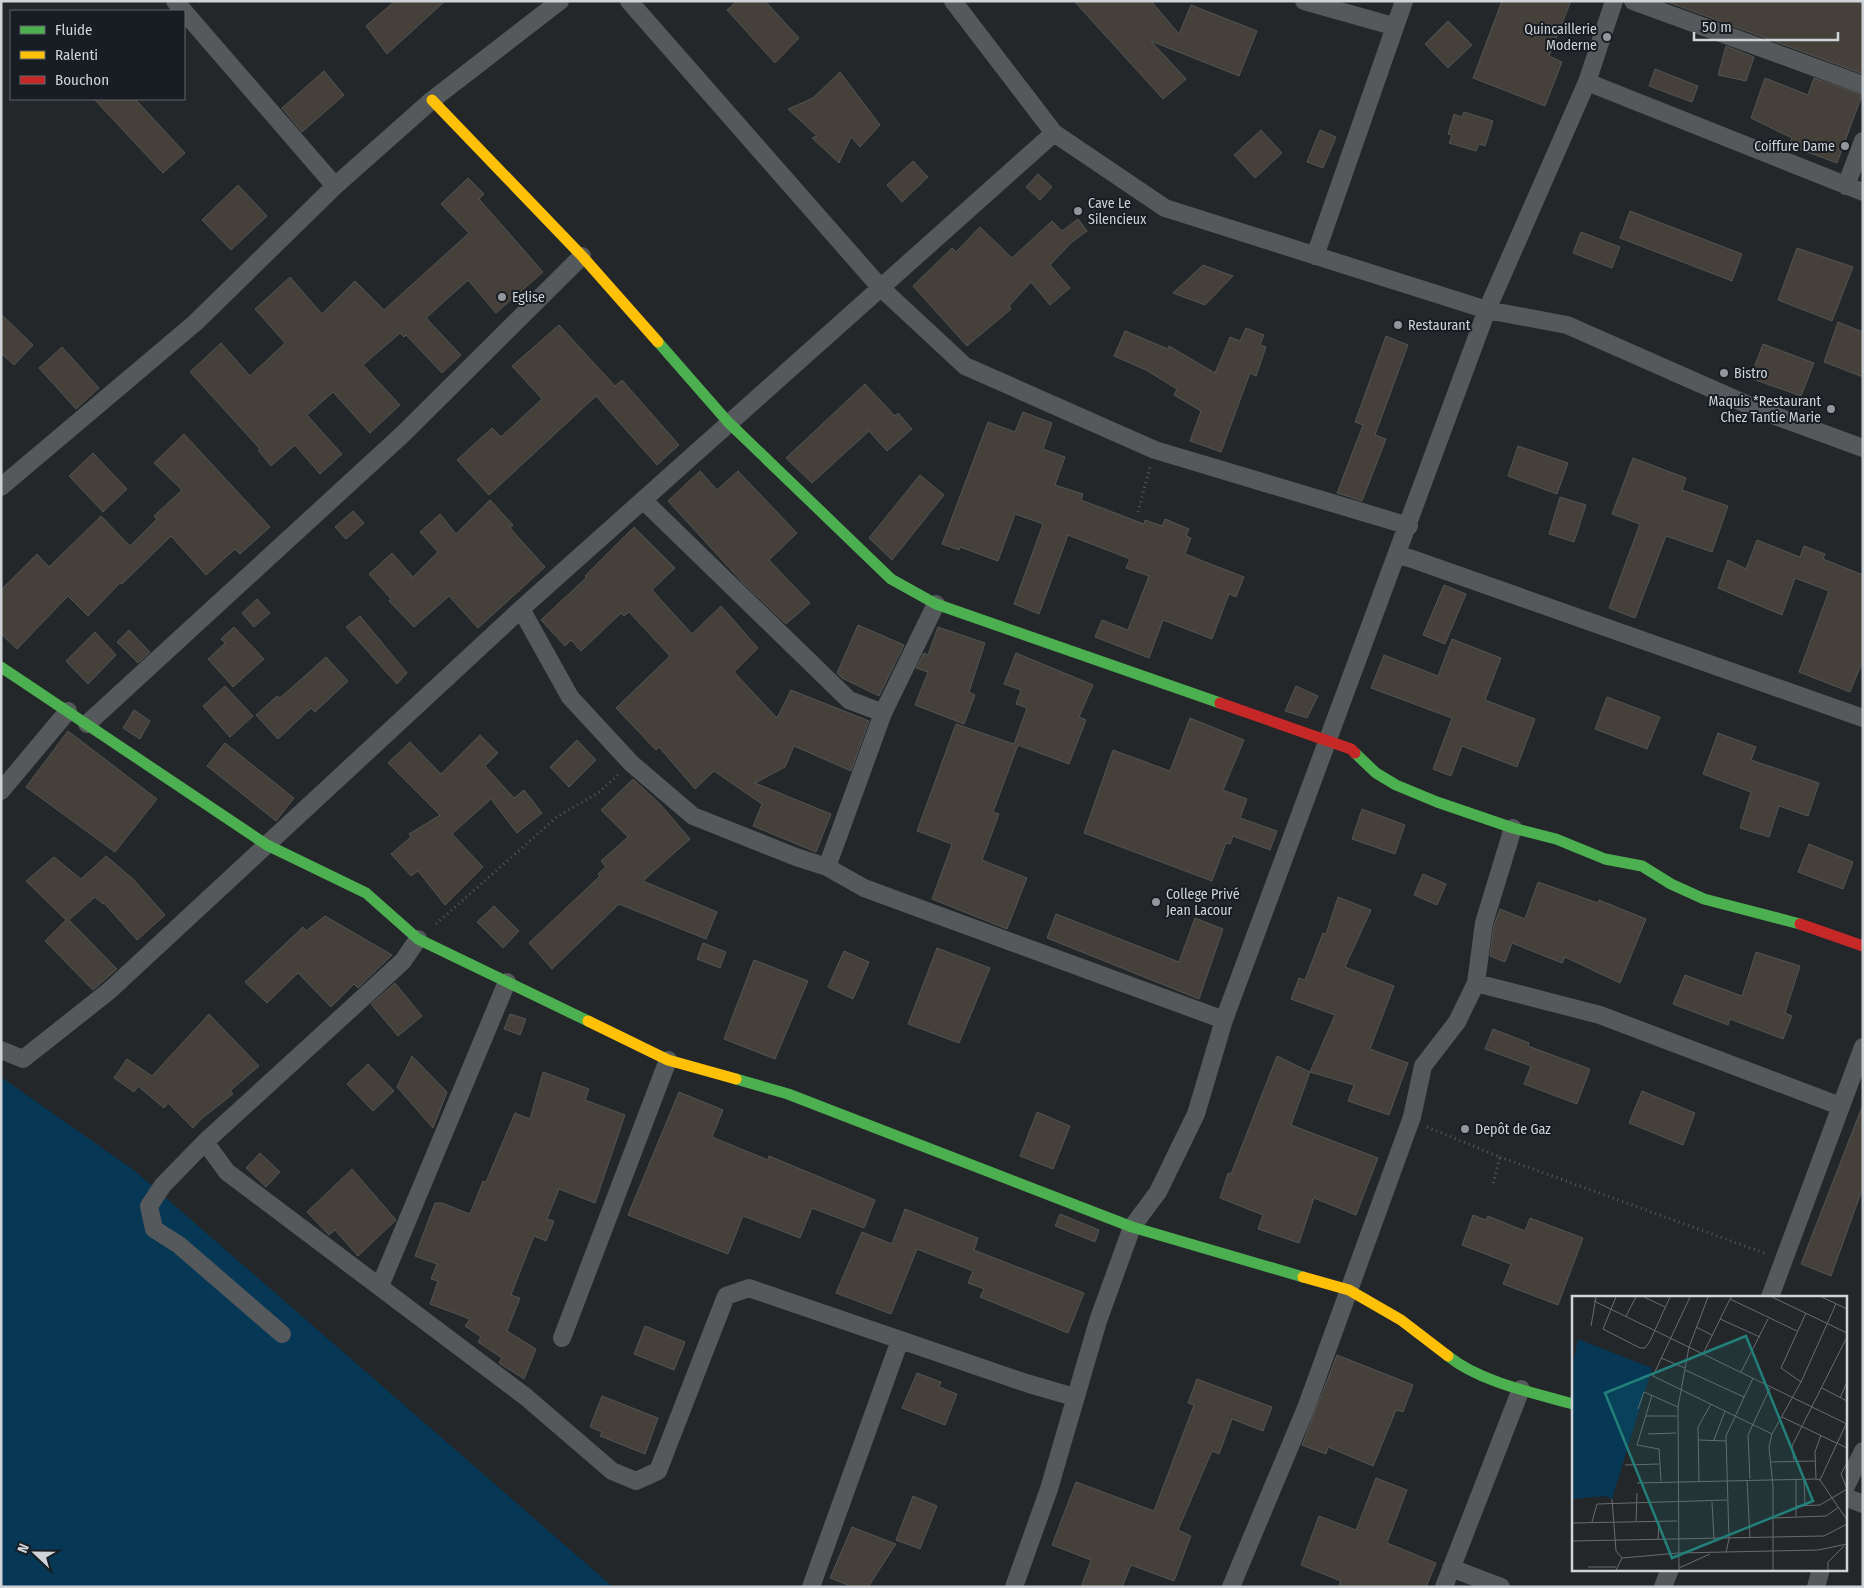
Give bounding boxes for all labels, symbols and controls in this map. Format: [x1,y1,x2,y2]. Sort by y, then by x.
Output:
legend [10,10,185,100]
scale bar [1694,10,1838,42]
text: 50 m [1702,18,1732,36]
text: Fluide [55,21,92,39]
place label: Quincaillerie Moderne [1524,21,1597,54]
marker: Quincaillerie Moderne [1601,31,1613,43]
text: Ralenti [55,46,98,64]
text: Bouchon [55,71,109,89]
place label: Coiffure Dame [1754,138,1835,155]
marker: Coiffure Dame [1839,140,1851,152]
place label: Cave Le Silencieux [1088,195,1147,228]
marker: Cave Le Silencieux [1072,205,1084,217]
place label: Eglise [512,289,545,306]
marker: Eglise [496,291,508,303]
place label: Restaurant [1408,317,1471,334]
marker: Restaurant [1392,319,1404,331]
place label: Bistro [1734,365,1768,382]
marker: Bistro [1718,367,1730,379]
place label: Maquis *Restaurant Chez Tantie Marie [1709,393,1821,426]
marker: Maquis *Restaurant Chez Tantie Marie [1825,403,1837,415]
place label: College Privé Jean Lacour [1166,886,1240,919]
marker: College Privé Jean Lacour [1150,896,1162,908]
place label: Depôt de Gaz [1475,1121,1551,1138]
marker: Depôt de Gaz [1459,1123,1471,1135]
inset map [1572,1296,1846,1570]
north arrow [10,1528,60,1578]
text: N [14,1541,33,1555]

